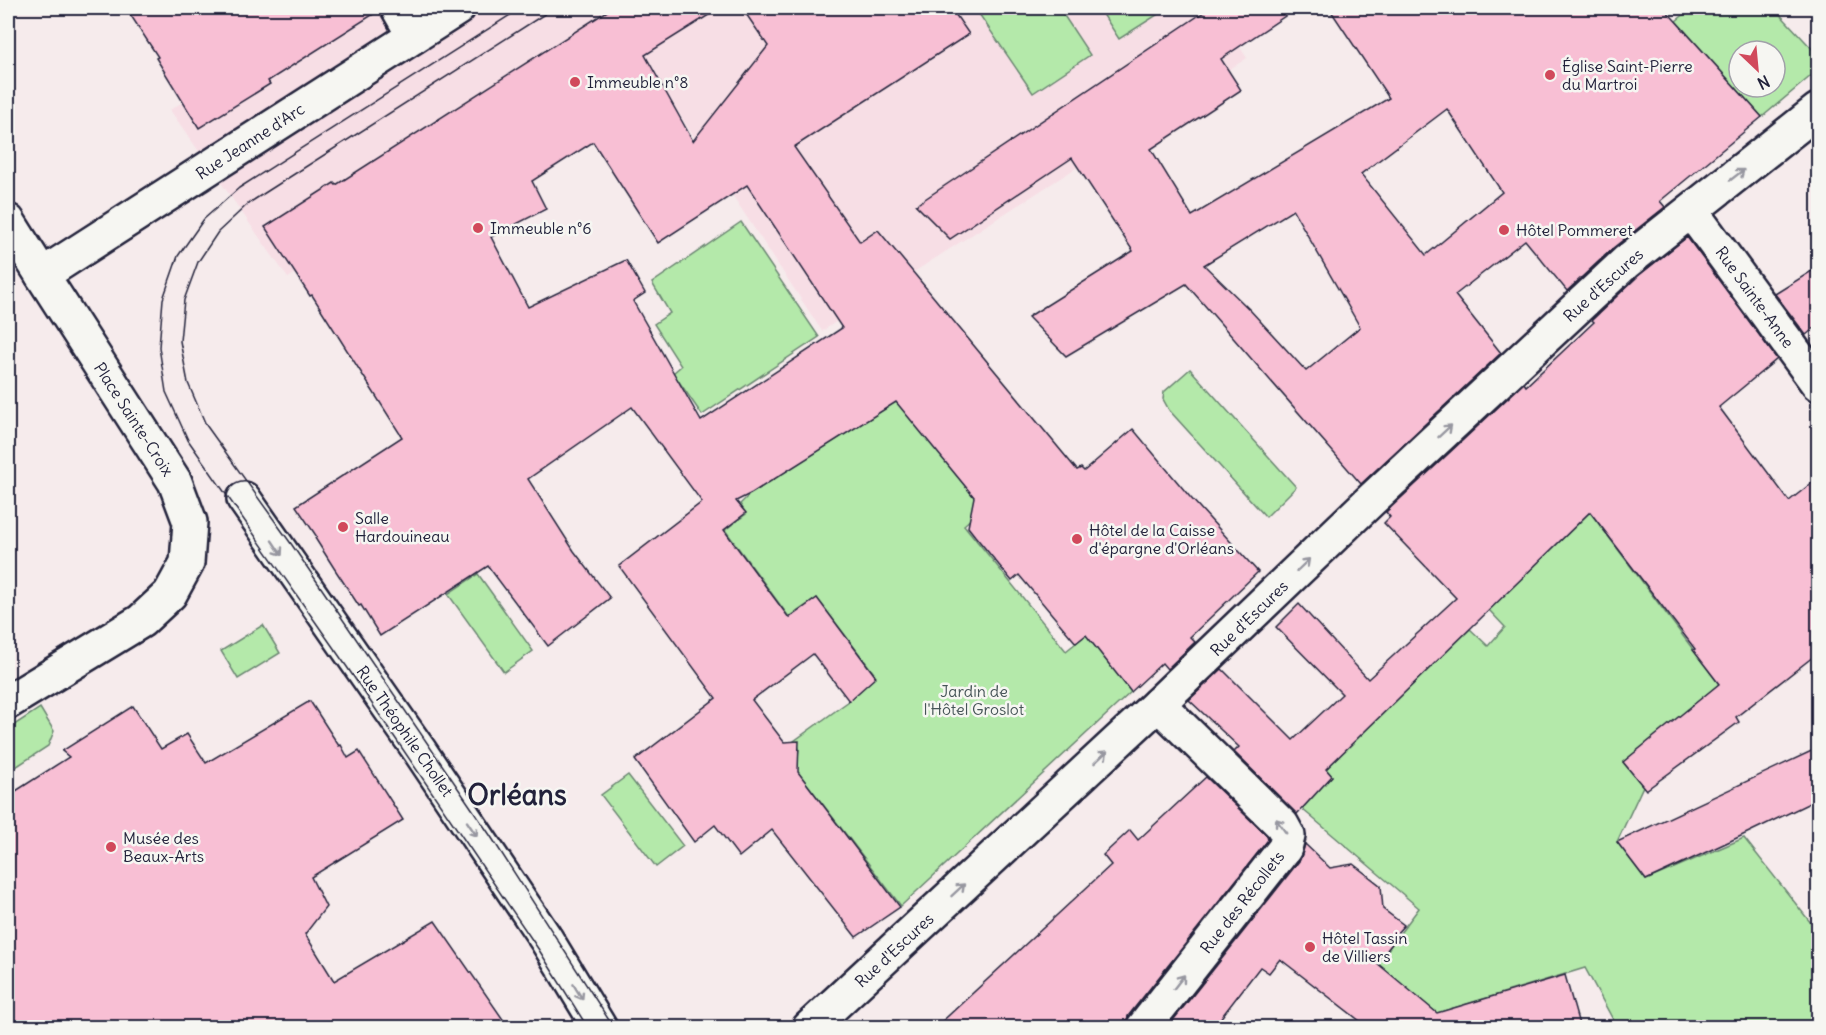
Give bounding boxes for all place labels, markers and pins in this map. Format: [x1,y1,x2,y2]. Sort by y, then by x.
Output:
place label: Église Saint-Pierre du Martroi [1562,56,1693,94]
marker: Église Saint-Pierre du Martroi [1543,68,1557,82]
place label: Immeuble n°8 [587,72,689,92]
marker: Immeuble n°8 [568,75,582,89]
place label: Immeuble n°6 [490,218,592,238]
place label: Hôtel Pommeret [1516,220,1633,240]
marker: Immeuble n°6 [471,221,485,235]
marker: Hôtel Pommeret [1497,223,1511,237]
place label: Salle Hardouineau [355,508,450,546]
marker: Salle Hardouineau [336,520,350,534]
place label: Hôtel de la Caisse d'épargne d'Orléans [1089,520,1234,558]
marker: Hôtel de la Caisse d'épargne d'Orléans [1070,532,1084,546]
place label: Musée des Beaux-Arts [123,828,204,866]
marker: Musée des Beaux-Arts [104,840,118,854]
place label: Hôtel Tassin de Villiers [1322,928,1407,966]
marker: Hôtel Tassin de Villiers [1303,940,1317,954]

